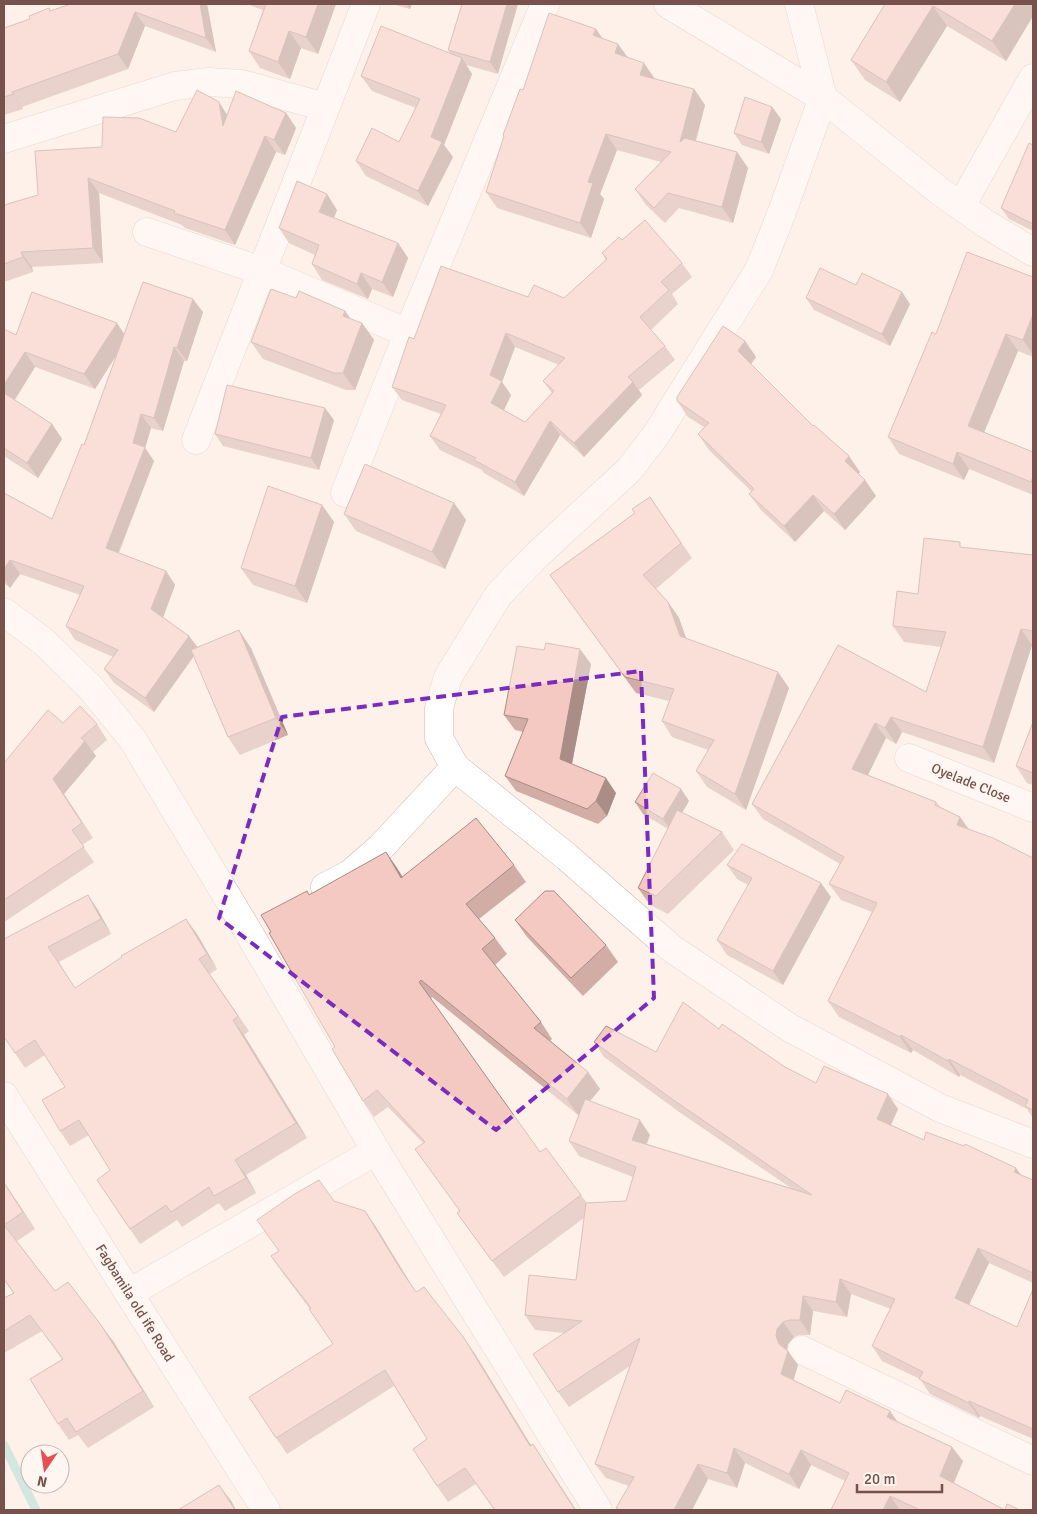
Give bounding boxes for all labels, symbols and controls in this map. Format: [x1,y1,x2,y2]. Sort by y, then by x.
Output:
street label: Oyelade Close [929,759,1013,807]
street label: Fagbamila old ife Road [92,1241,178,1365]
north arrow [20,1444,70,1494]
scale bar [857,1462,942,1494]
text: 20 m [864,1470,895,1488]
text: N [36,1472,49,1491]

